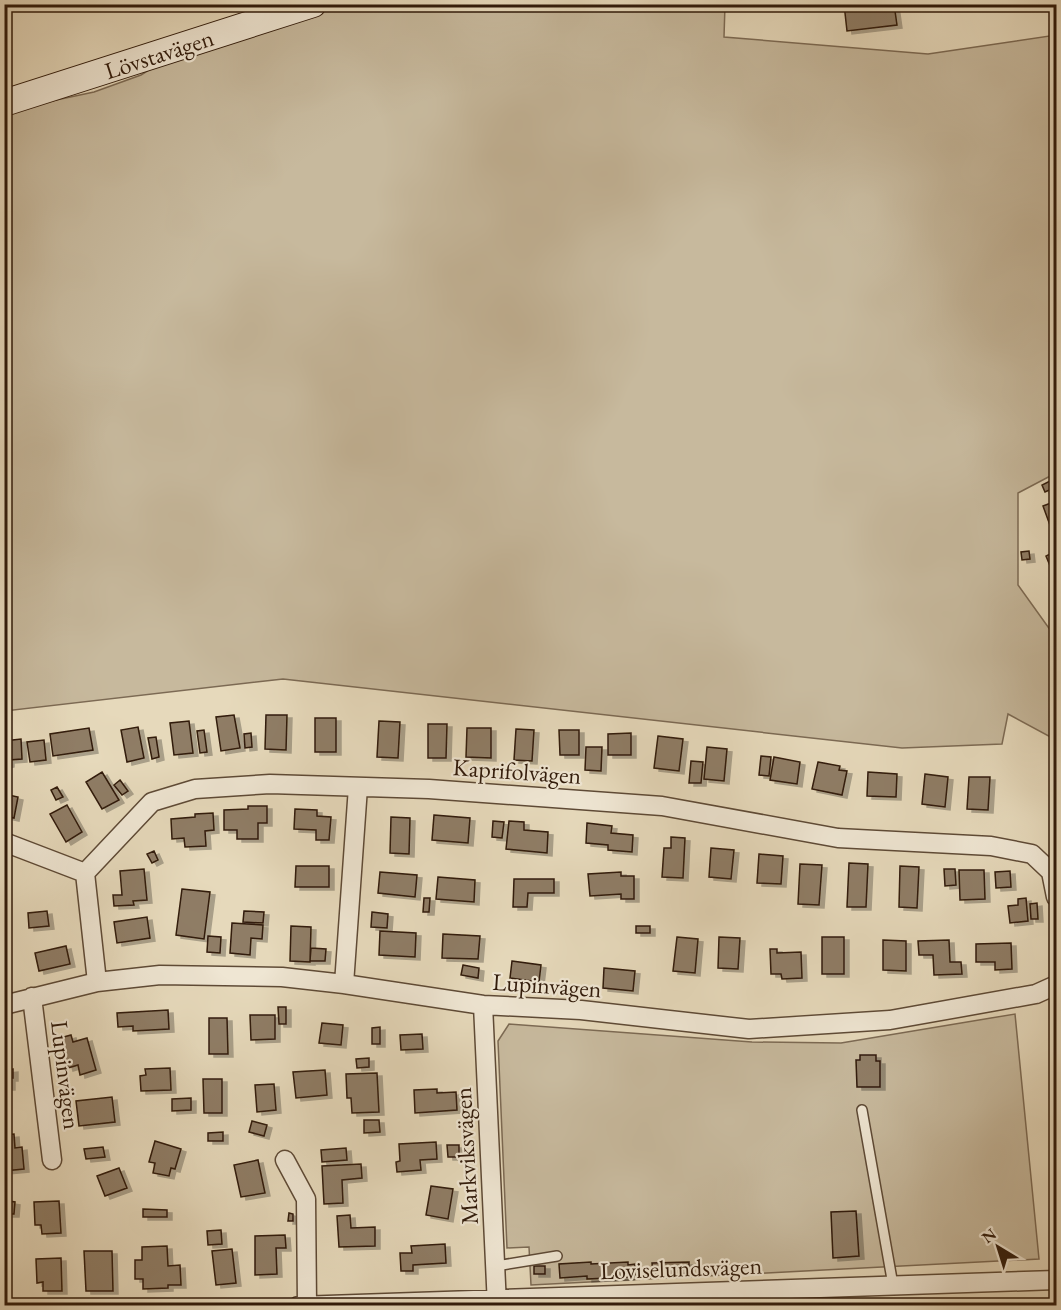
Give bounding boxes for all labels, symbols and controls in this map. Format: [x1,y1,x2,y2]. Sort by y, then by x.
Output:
street label: Lövstavägen [101,22,218,86]
street label: Kaprifolvägen [452,751,583,791]
street label: Lupinvägen [491,966,603,1004]
street label: Lupinvägen [44,1019,88,1131]
street label: Markviksvägen [447,1086,485,1226]
north arrow [968,1217,1028,1277]
text: N [978,1223,1001,1248]
street label: Loviselundsvägen [599,1250,763,1286]

